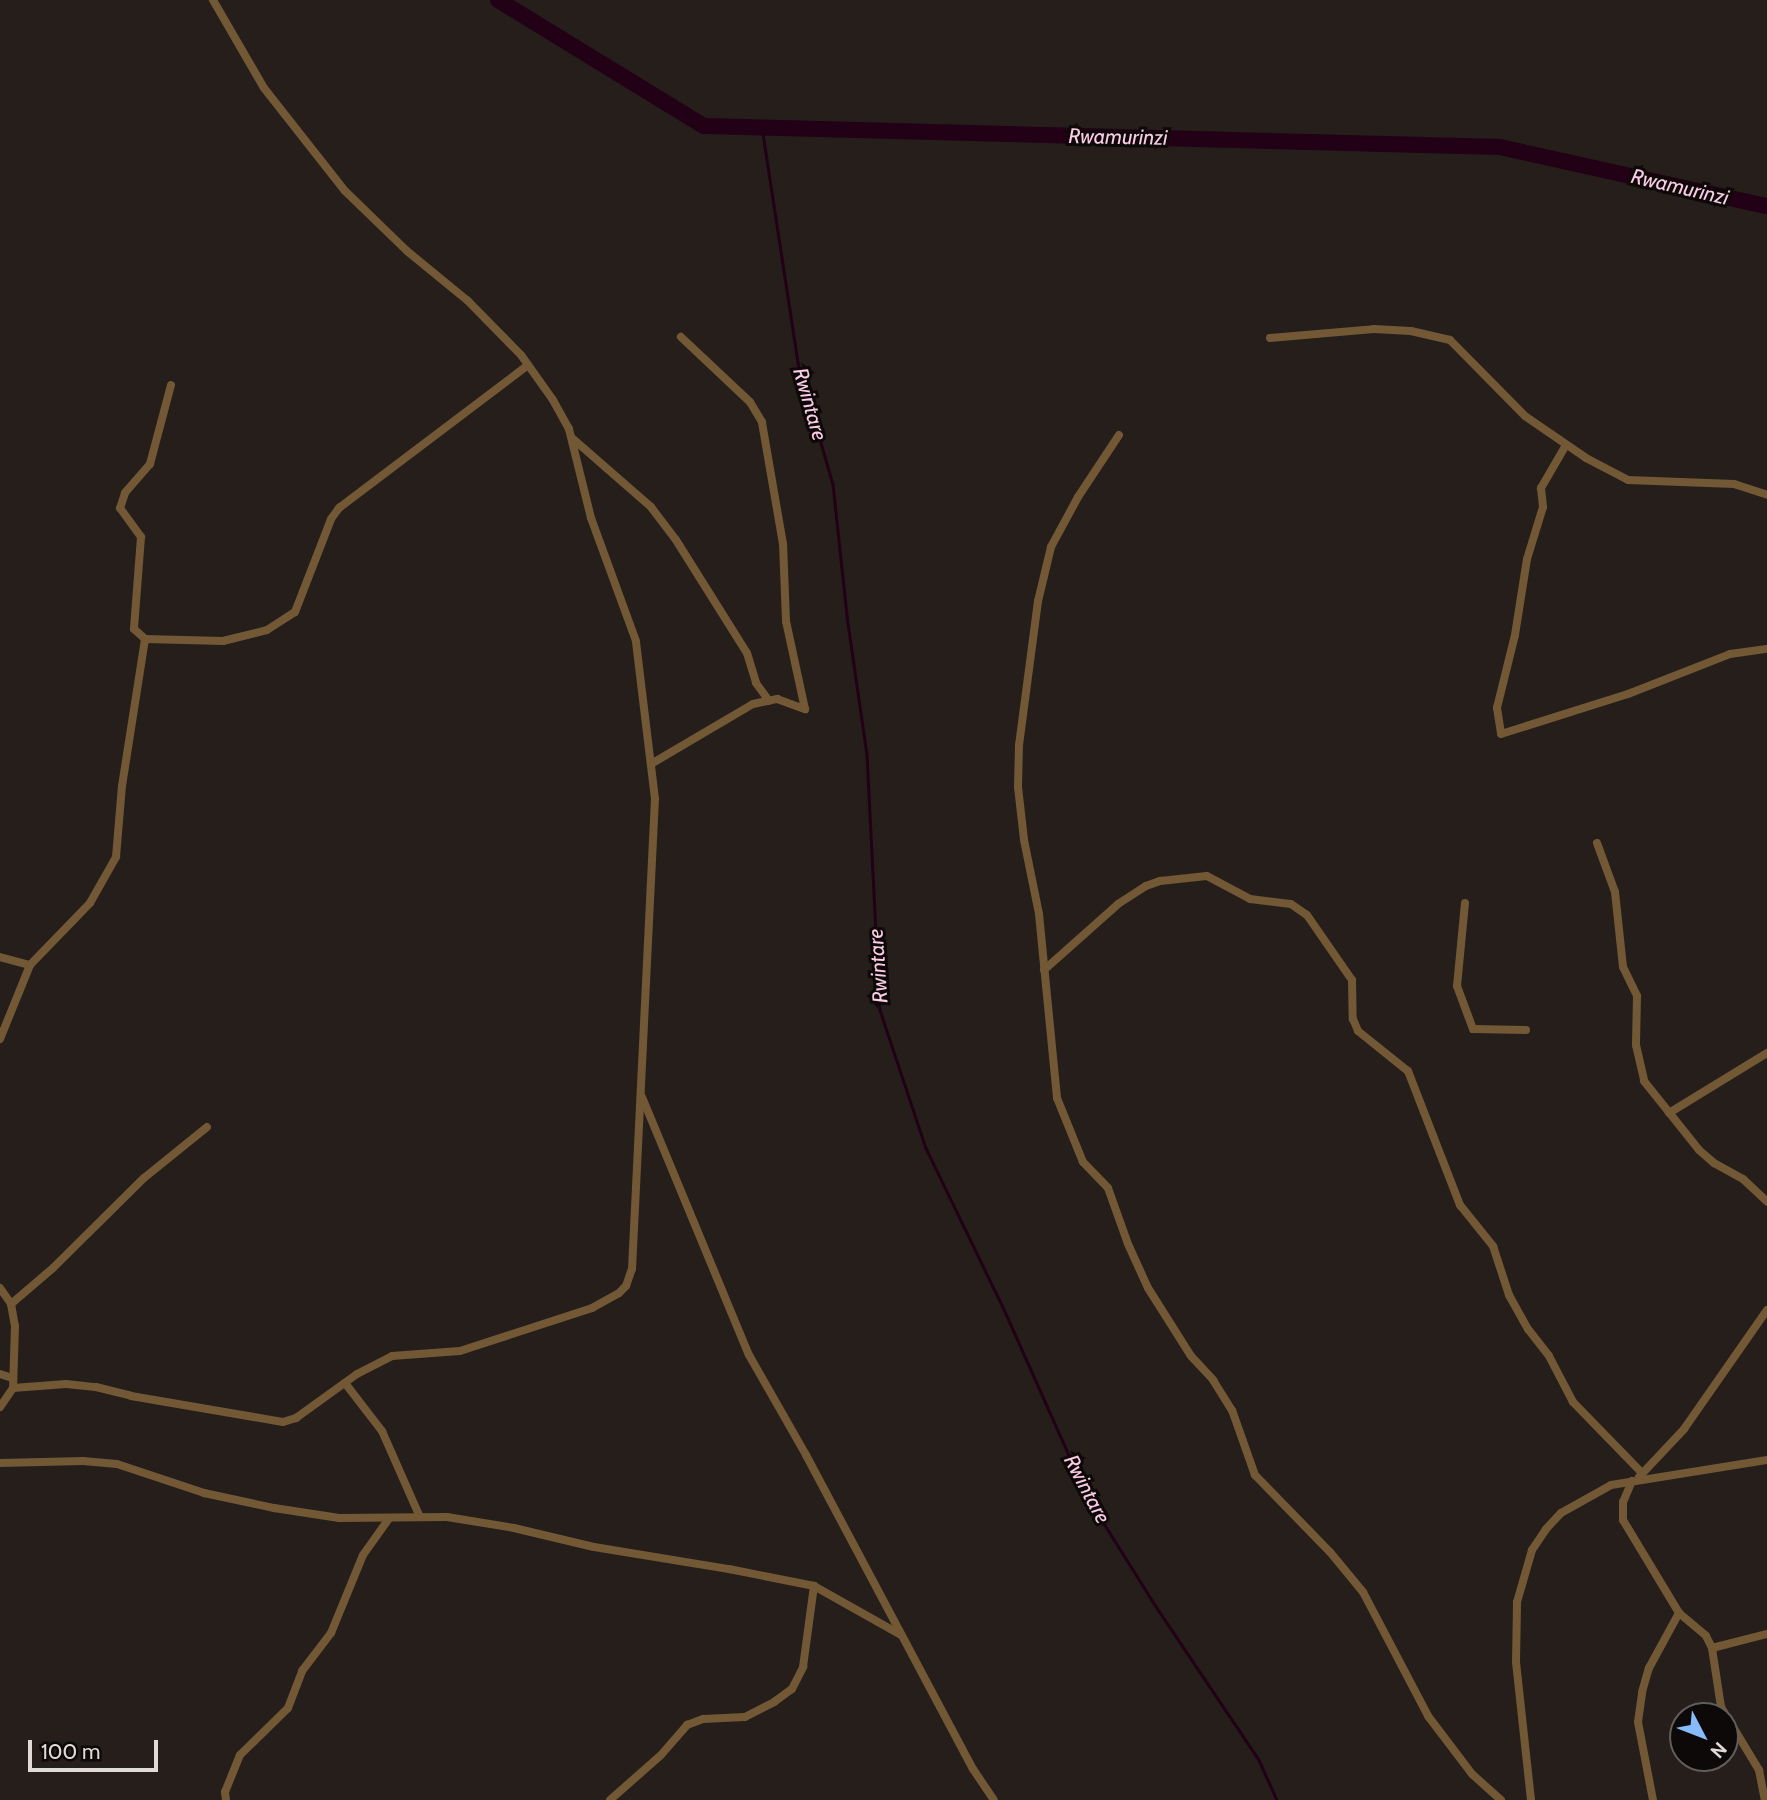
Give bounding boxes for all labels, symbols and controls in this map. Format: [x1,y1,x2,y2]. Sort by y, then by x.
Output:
water label: Rwamurinzi [1068,124,1168,150]
water label: Rwamurinzi [1629,164,1731,210]
water label: Rwintare [788,365,832,443]
water label: Rwintare [863,928,893,1004]
water label: Rwintare [1058,1450,1116,1528]
north arrow [1669,1702,1739,1772]
scale bar [32,1727,161,1771]
text: N [1705,1737,1732,1763]
text: 100 m [41,1739,100,1764]

